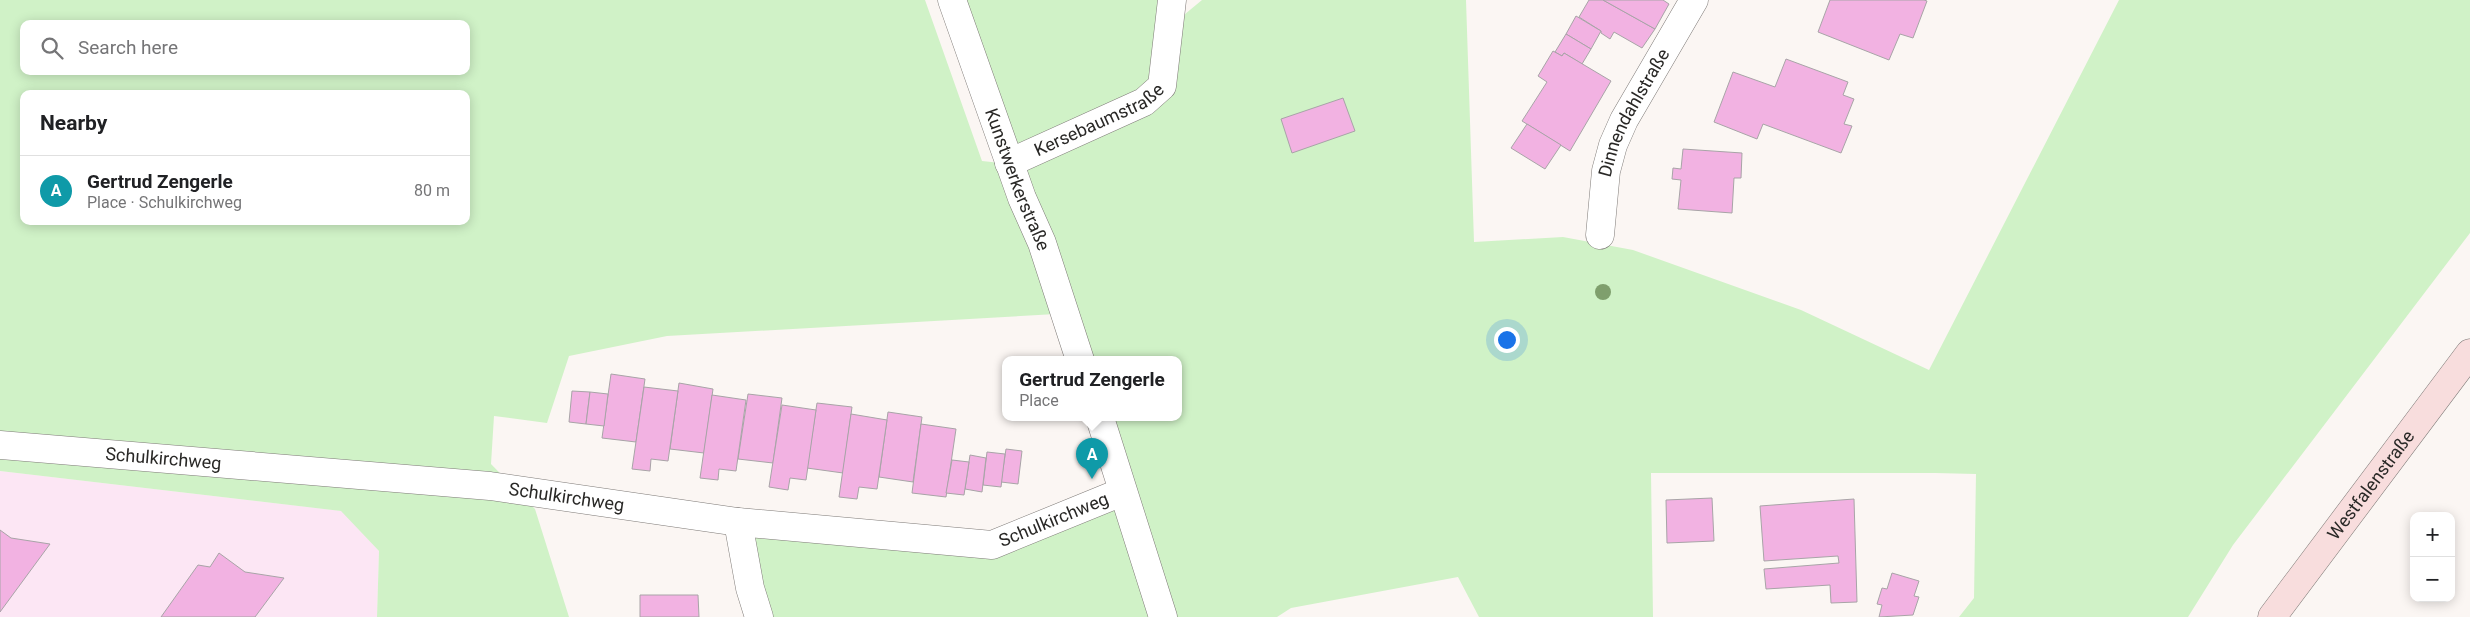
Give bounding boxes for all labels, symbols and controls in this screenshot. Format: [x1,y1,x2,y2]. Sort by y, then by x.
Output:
search box [20,20,470,75]
icon: search [38,34,66,62]
text: Search here [78,36,178,59]
street label: Dinnendahlstraße [1594,45,1673,179]
street label: Kersebaumstraße [1031,79,1168,160]
street label: Kunstwerkerstraße [981,105,1055,253]
text: Nearby [40,111,107,135]
text: Gertrud Zengerle [87,170,233,193]
text: A [51,181,61,200]
text: 80 m [414,181,450,200]
text: Place · Schulkirchweg [87,193,242,212]
your location [1494,327,1520,353]
popup [1002,356,1182,421]
text: Gertrud Zengerle [1019,368,1165,391]
text: Place [1019,391,1059,410]
street label: Westfalenstraße [2323,426,2418,544]
pin: A [1076,438,1108,479]
street label: Schulkirchweg [105,443,222,473]
street label: Schulkirchweg [507,478,626,515]
street label: Schulkirchweg [996,488,1111,551]
map controls [2410,512,2455,602]
button: + [2410,512,2455,557]
button: − [2410,557,2455,602]

